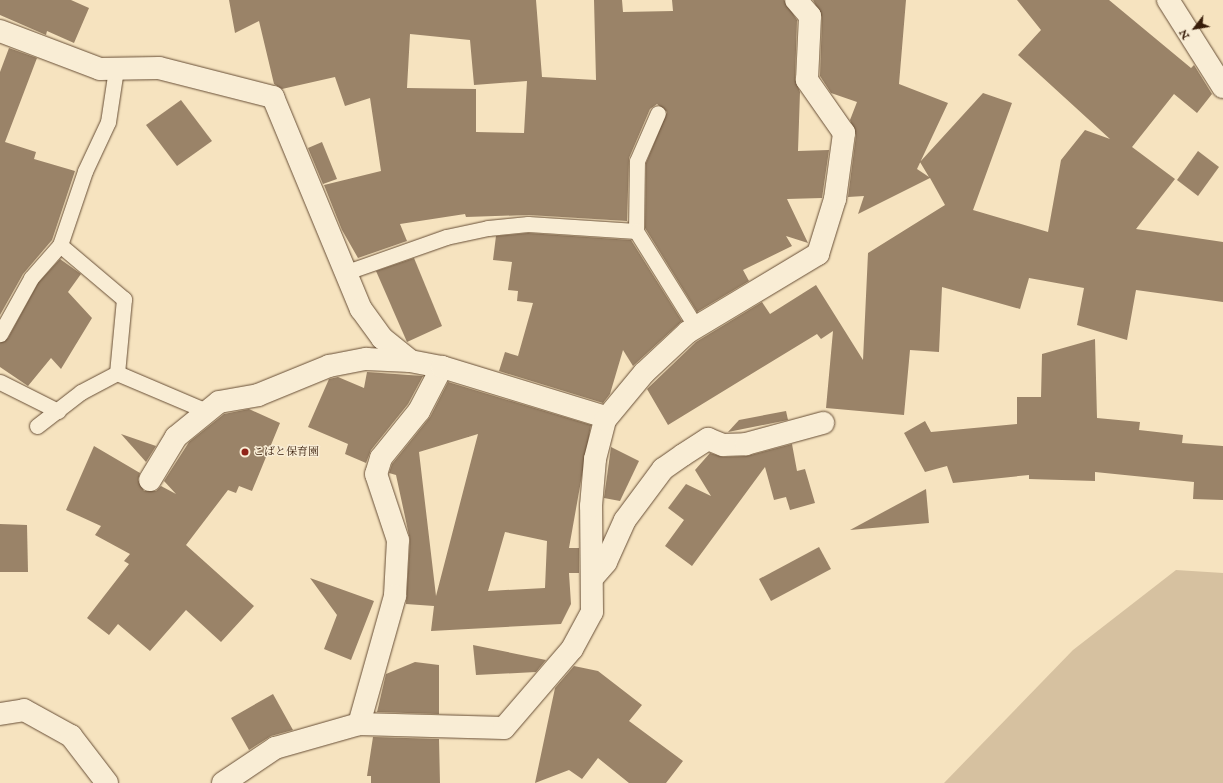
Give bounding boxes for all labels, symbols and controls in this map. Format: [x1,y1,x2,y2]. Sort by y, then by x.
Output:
north arrow [1175,8,1215,48]
text: N [1176,26,1193,42]
place label: こばと保育園 [253,445,319,459]
marker: こばと保育園 [240,447,250,457]

